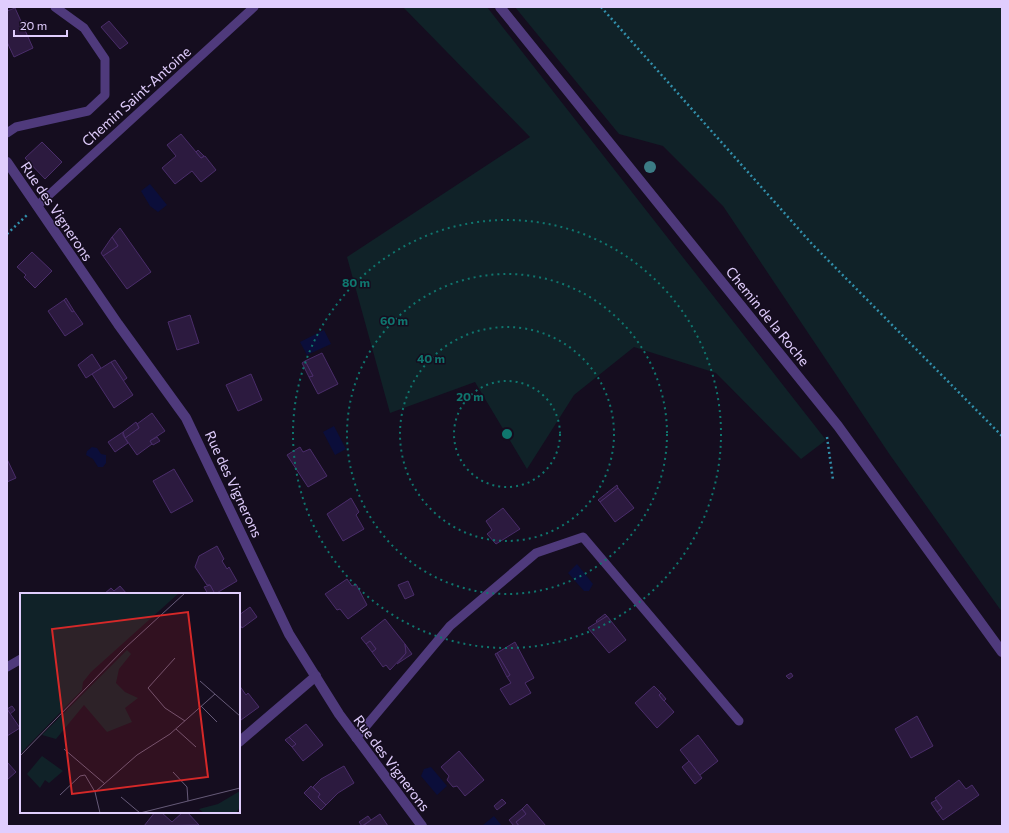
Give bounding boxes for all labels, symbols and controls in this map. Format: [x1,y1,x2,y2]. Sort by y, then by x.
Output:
scale bar [14,12,67,38]
text: 20 m [20,18,47,32]
street label: Chemin Saint-Antoine [78,43,194,149]
street label: Rue des Vignerons [18,158,96,264]
street label: Chemin de la Roche [723,263,813,369]
text: 80 m [342,275,370,289]
text: 60 m [380,313,408,327]
text: 40 m [417,351,445,365]
text: 20 m [456,389,484,403]
centre of rings [500,427,514,441]
street label: Rue des Vignerons [202,428,266,540]
inset map [20,593,240,813]
street label: Rue des Vignerons [350,712,434,814]

